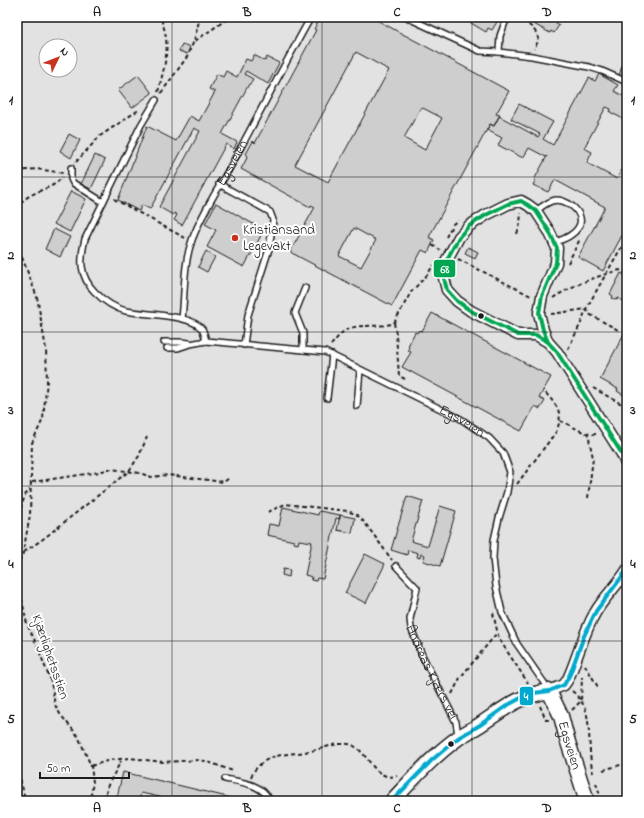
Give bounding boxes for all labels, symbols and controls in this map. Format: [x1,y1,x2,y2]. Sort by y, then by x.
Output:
text: A [93,3,101,22]
text: B [242,3,252,22]
text: C [393,3,401,22]
text: D [541,3,552,22]
north arrow [38,38,78,78]
text: N [56,44,73,60]
text: 1 [9,91,14,110]
text: 1 [631,91,636,110]
street label: Egsveien [211,136,254,190]
place label: Kristiansand Legevakt [243,220,315,258]
marker: Kristiansand Legevakt [230,233,240,243]
text: 2 [7,246,15,265]
text: 2 [629,246,637,265]
line badge: 68 [433,259,456,278]
text: 68 [440,262,450,278]
unlabelled marker [476,311,486,321]
street label: Egsveien [436,399,489,443]
text: 3 [7,401,14,420]
text: 3 [629,401,636,420]
text: 4 [7,555,14,574]
text: 4 [629,555,636,574]
street label: Kjærlighetsstien [25,612,74,703]
street label: Andreas Kjærs vei [400,621,464,723]
line badge: 4 [519,686,534,706]
text: 4 [523,689,529,705]
text: 5 [7,710,15,729]
text: 5 [629,710,637,729]
street label: Egsveien [552,719,587,773]
unlabelled marker [446,739,456,749]
scale bar [40,754,129,780]
text: 50 m [46,760,70,778]
text: A [93,799,101,818]
text: B [242,799,252,818]
text: C [393,799,401,818]
text: D [541,799,552,818]

